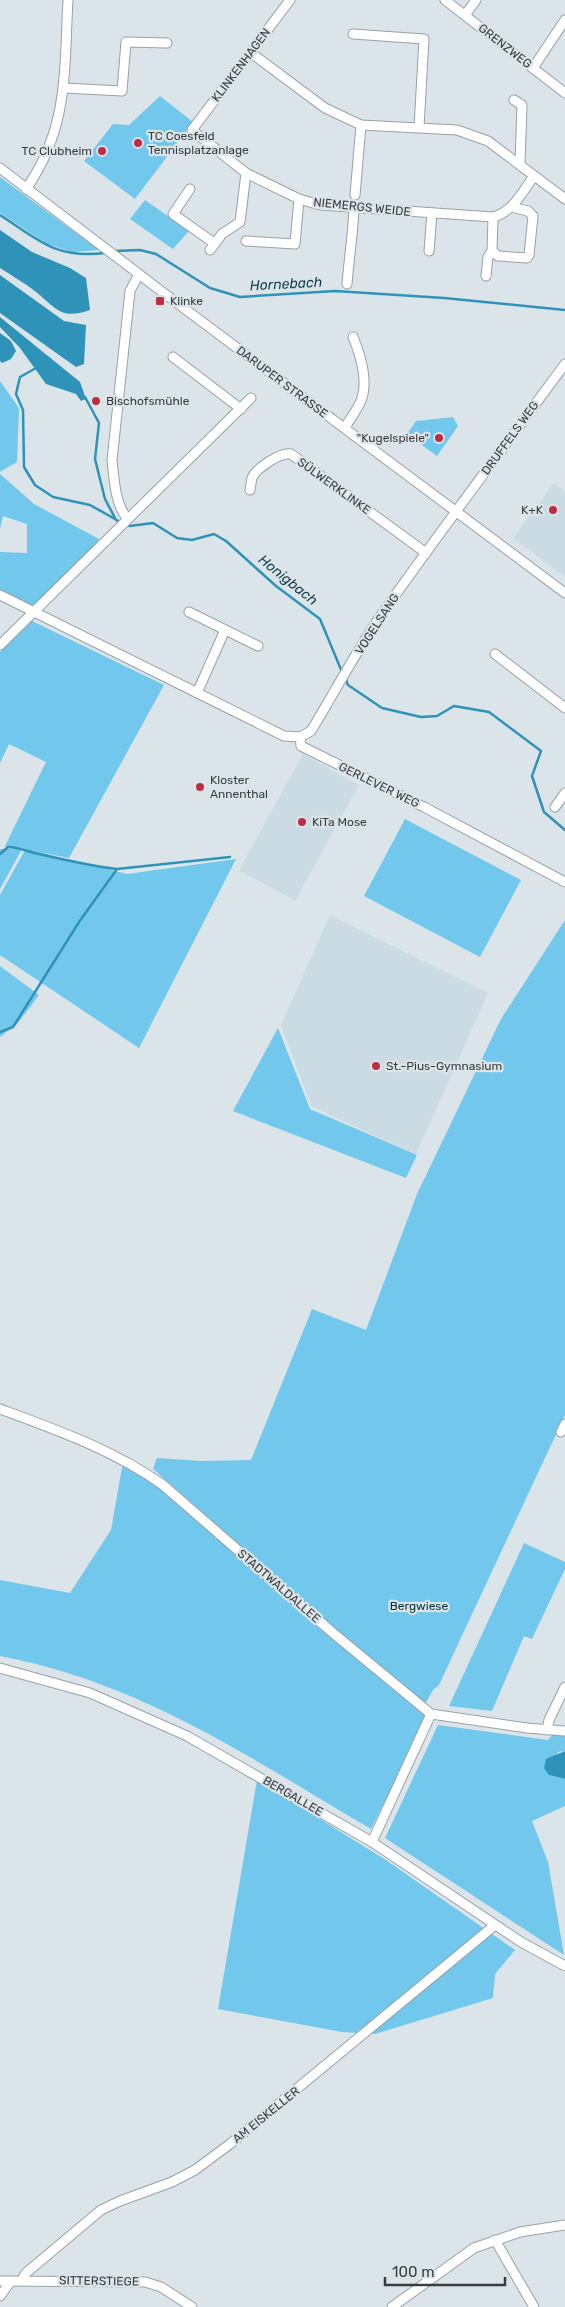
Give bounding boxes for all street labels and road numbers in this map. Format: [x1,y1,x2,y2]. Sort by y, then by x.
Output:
street label: GRENZWEG [476,21,534,71]
street label: KLINKENHAGEN [209,25,273,105]
street label: NIEMERGS WEIDE [313,195,411,219]
street label: DARUPER STRASSE [234,343,330,421]
street label: DRUFFELS WEG [479,398,541,478]
street label: SÜLWERKLINKE [295,455,373,517]
street label: VOGELSANG [352,591,402,657]
street label: GERLEVER WEG [336,759,422,811]
street label: STADTWALDALLEE [235,1546,323,1626]
street label: BERGALLEE [260,1773,326,1819]
street label: AM EISKELLER [230,2084,302,2146]
street label: SITTERSTIEGE [59,2273,139,2289]

